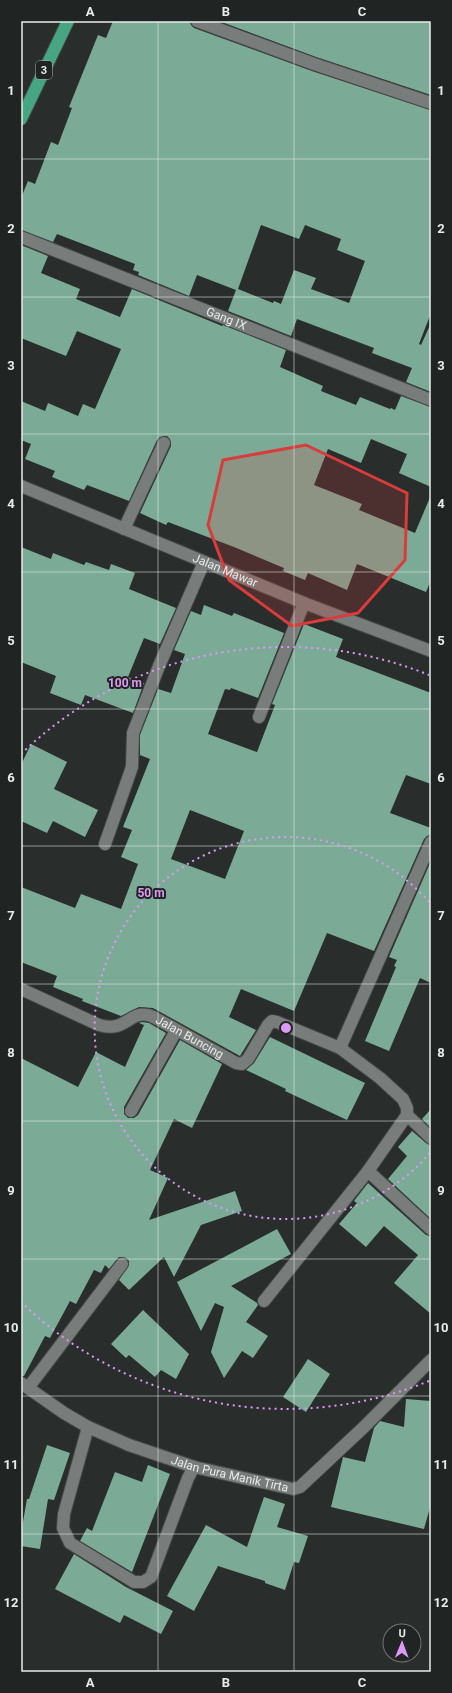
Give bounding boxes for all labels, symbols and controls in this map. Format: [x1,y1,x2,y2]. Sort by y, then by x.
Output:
text: A [86,4,95,19]
text: B [222,4,230,19]
text: C [358,4,367,19]
road number: 3 [36,61,52,79]
text: 1 [7,83,15,98]
text: 1 [437,83,445,98]
text: 2 [7,221,15,236]
text: 2 [437,221,445,236]
street label: Gang IX [204,304,249,333]
text: 3 [7,358,15,373]
text: 3 [437,358,445,373]
text: 4 [7,496,15,511]
text: 4 [437,496,445,511]
street label: Jalan Mawar [191,551,260,590]
text: 5 [7,633,15,648]
text: 5 [437,633,445,648]
text: 100 m [108,676,142,690]
text: 6 [7,770,15,785]
text: 6 [437,770,445,785]
text: 50 m [137,886,165,900]
text: 7 [7,908,15,923]
text: 7 [437,908,445,923]
street label: Jalan Buncing [153,1013,226,1062]
centre of rings [279,1021,293,1035]
text: 8 [7,1045,15,1060]
text: 8 [437,1045,445,1060]
text: 9 [7,1183,15,1198]
text: 9 [437,1183,445,1198]
text: 10 [4,1320,18,1335]
text: 10 [434,1320,448,1335]
street label: Jalan Pura Manik Tirta [169,1453,290,1495]
text: 11 [4,1457,18,1472]
text: 11 [434,1457,448,1472]
text: 12 [4,1595,18,1610]
text: 12 [434,1595,448,1610]
north arrow [382,1623,422,1663]
text: U [398,1627,406,1640]
text: A [86,1675,95,1690]
text: B [222,1675,230,1690]
text: C [358,1675,367,1690]

